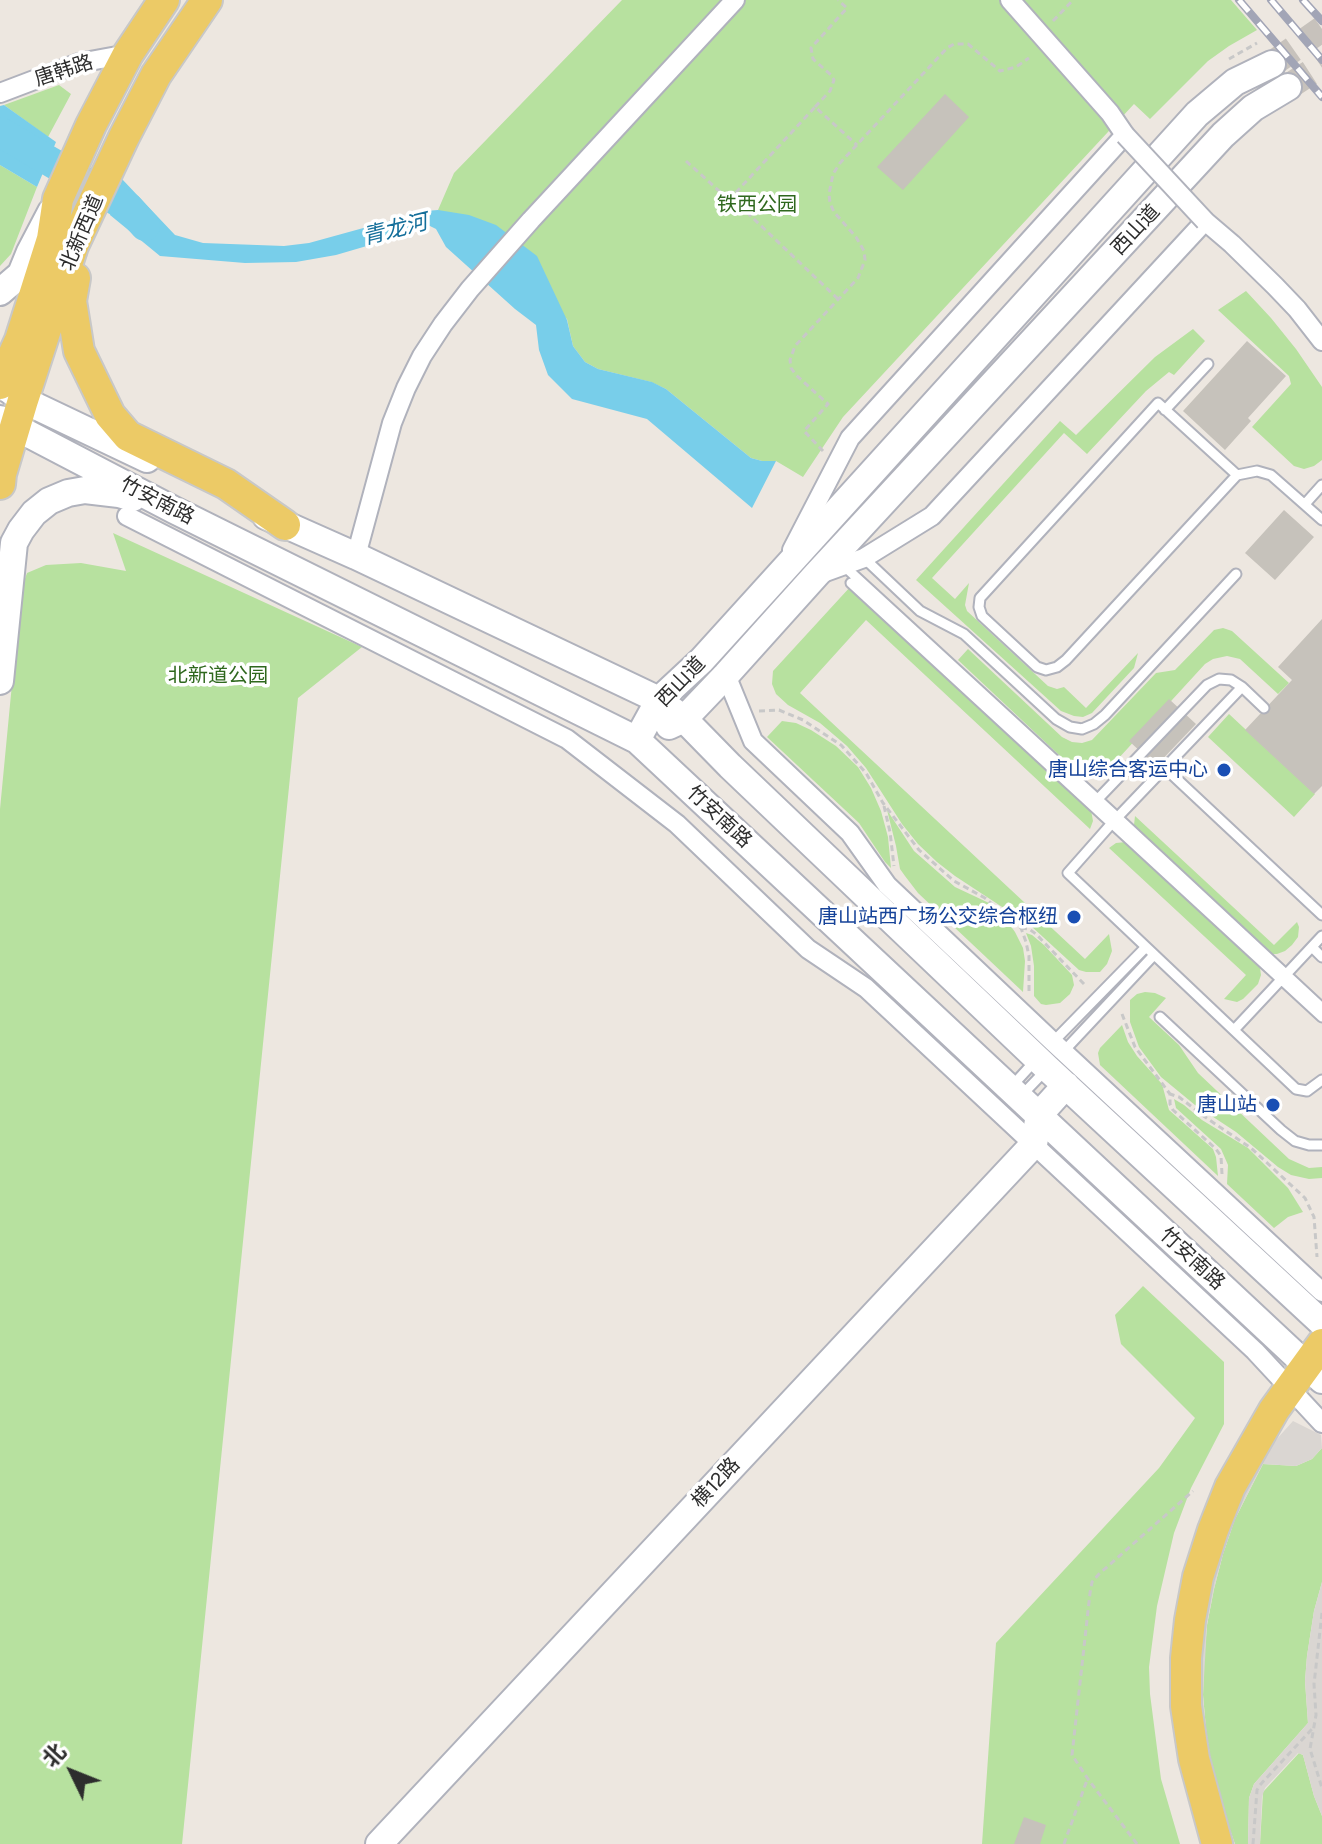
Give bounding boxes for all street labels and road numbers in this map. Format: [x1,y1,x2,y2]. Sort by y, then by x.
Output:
street label: 唐韩路 [32,50,96,92]
street label: 北新西道 [55,191,109,275]
street label: 西山道 [1107,200,1165,260]
street label: 竹安南路 [116,472,198,530]
street label: 西山道 [652,652,710,712]
street label: 竹安南路 [682,781,756,853]
street label: 竹安南路 [1155,1223,1229,1295]
street label: 横12路 [687,1453,745,1513]

